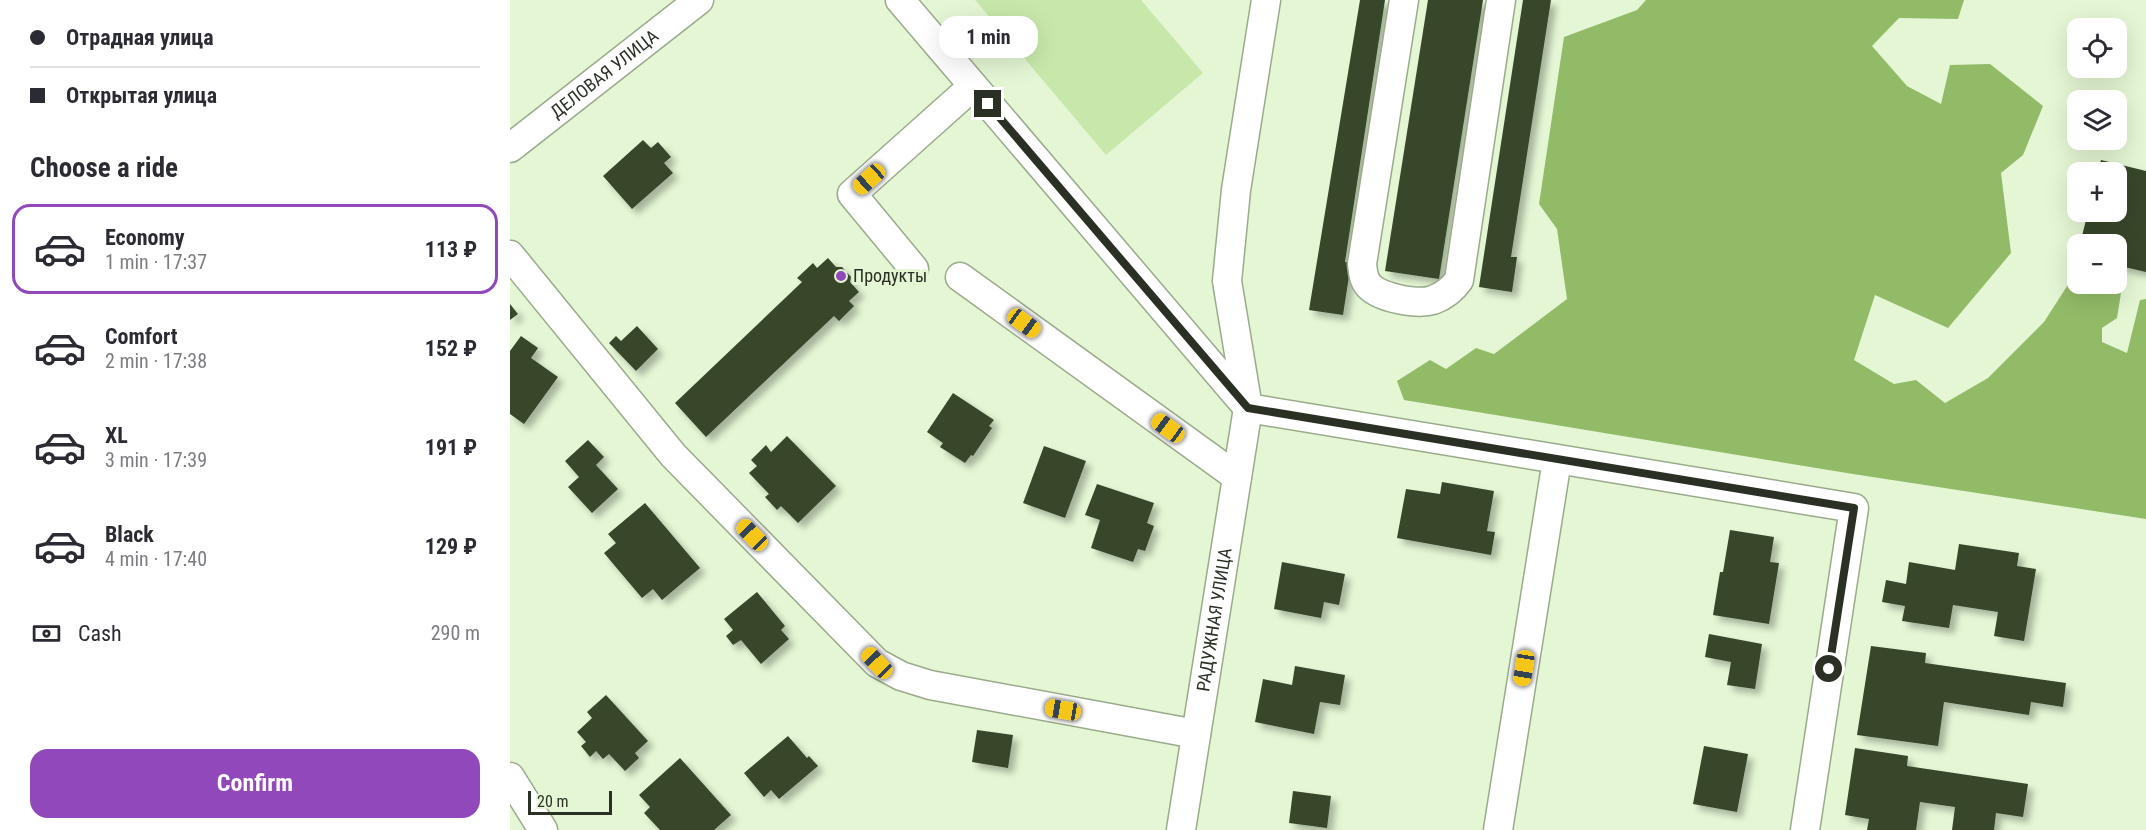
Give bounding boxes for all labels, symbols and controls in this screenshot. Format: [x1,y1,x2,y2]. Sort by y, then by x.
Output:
callout: 1 min [938,17,1038,59]
map controls [2067,18,2127,294]
button: locate [2067,18,2127,78]
text: Отрадная улица [66,25,214,50]
street label: ДЕЛОВАЯ УЛИЦА [546,25,663,122]
text: 1 min [966,25,1011,49]
text: Открытая улица [66,83,217,108]
route end [974,90,1001,117]
button: layers [2067,90,2127,150]
text: Choose a ride [30,152,178,184]
car [850,160,888,198]
button: + [2067,162,2127,222]
icon: car [33,222,87,276]
text: Economy [105,225,185,250]
button: − [2067,234,2127,294]
text: 113 ₽ [425,237,477,262]
text: 1 min · 17:37 [105,250,207,274]
place label: Продукты [853,265,927,286]
marker: Продукты [834,269,848,283]
car [1004,305,1044,341]
icon: car [33,321,87,375]
text: Comfort [105,324,178,349]
text: 152 ₽ [425,336,477,361]
text: 2 min · 17:38 [105,349,207,373]
car [1148,410,1188,446]
icon: car [33,420,87,474]
text: XL [105,423,128,448]
text: 191 ₽ [425,435,477,460]
text: 3 min · 17:39 [105,448,207,472]
car [733,516,771,554]
icon: car [33,519,87,573]
text: Black [105,522,154,547]
text: 129 ₽ [425,534,477,559]
street label: РАДУЖНАЯ УЛИЦА [1192,546,1236,693]
text: 4 min · 17:40 [105,547,207,571]
icon: cash [30,617,63,650]
text: Cash [78,621,122,646]
text: 290 m [431,621,480,645]
car [858,644,896,682]
car [1512,649,1536,687]
route start [1815,655,1842,682]
car [1044,698,1082,722]
button: Confirm [30,749,480,818]
scale bar [528,788,612,816]
text: 20 m [537,792,569,811]

